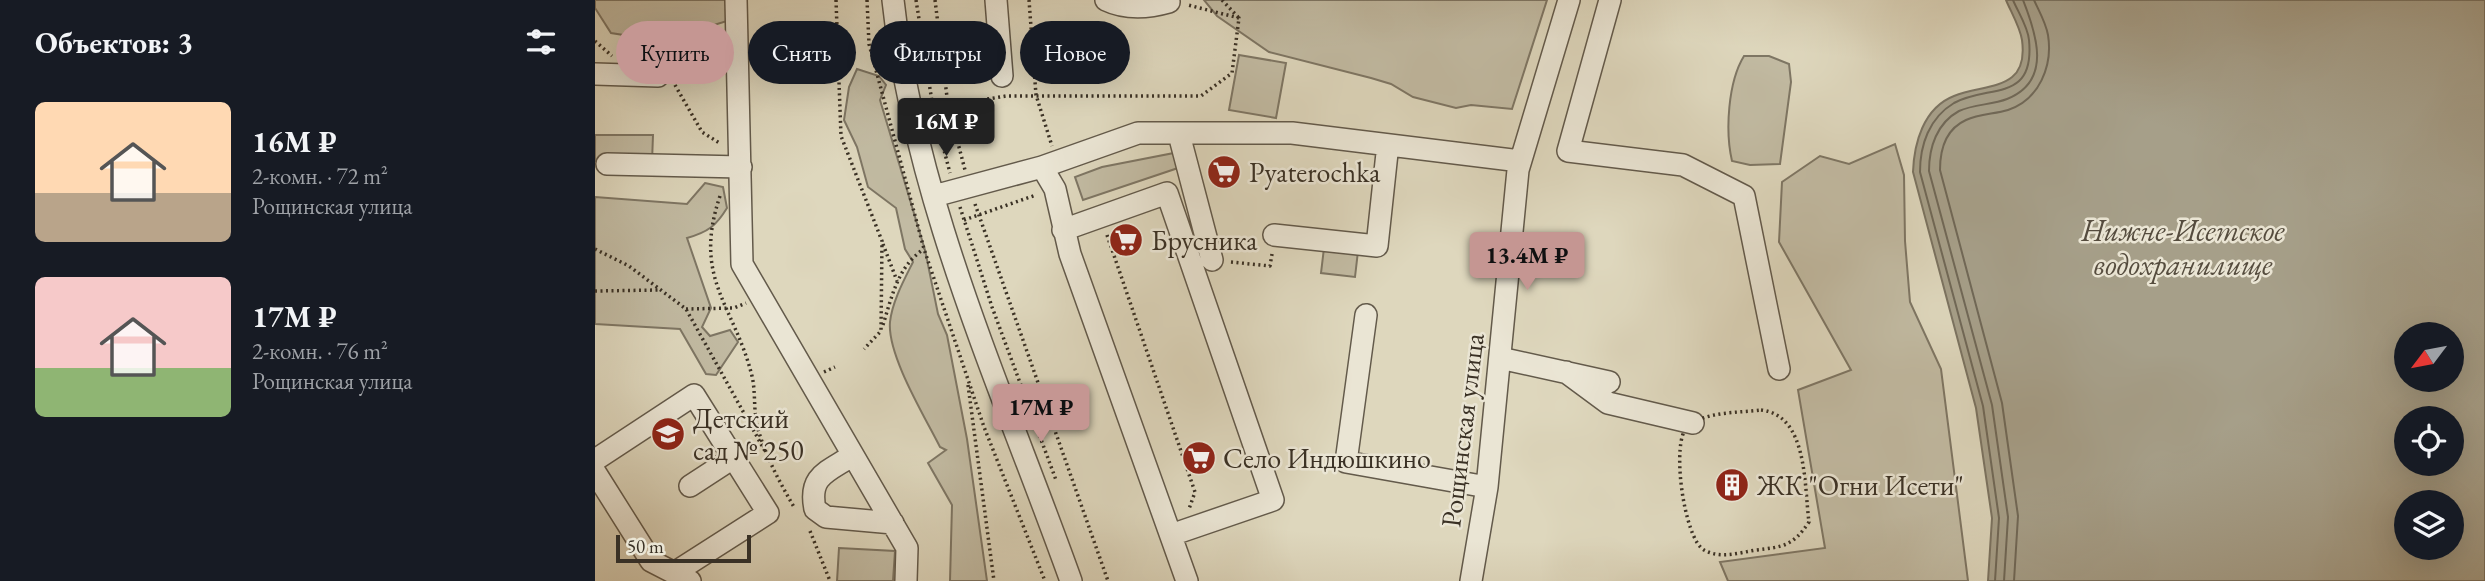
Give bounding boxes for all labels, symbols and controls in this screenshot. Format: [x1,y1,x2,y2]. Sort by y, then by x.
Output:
chip: Купить [616,21,734,84]
chip: Снять [748,21,856,84]
chip: Фильтры [870,21,1006,84]
chip: Новое [1020,21,1130,84]
text: Объектов: 3 [35,23,193,62]
icon: filters [522,23,560,61]
pin: 16M ₽ [897,99,995,158]
text: 16M ₽ [913,106,979,136]
text: 16M ₽ [252,122,337,161]
icon: home [91,130,175,214]
supermarket icon: Pyaterochka [1205,153,1243,191]
place label: Pyaterochka [1249,154,1381,190]
text: 2-комн. · 72 m² [252,161,388,191]
text: Рощинская улица [252,191,412,221]
water label: Нижне-Исетское водохранилище [2080,211,2285,284]
supermarket icon: Брусника [1107,221,1145,259]
place label: Брусника [1151,222,1258,258]
pin: 13.4M ₽ [1462,232,1592,292]
text: 13.4M ₽ [1486,240,1568,270]
text: 17M ₽ [252,297,337,336]
icon: home [91,305,175,389]
north arrow [2394,322,2464,392]
map controls [2394,322,2464,560]
street label: Рощинская улица [1432,330,1492,529]
text: 2-комн. · 76 m² [252,336,388,366]
text: Рощинская улица [252,366,412,396]
pin: 17M ₽ [992,384,1090,444]
text: 17M ₽ [1008,392,1074,422]
place label: Детский сад № 250 [693,400,804,468]
button: locate [2394,406,2464,476]
school or university icon: Детский сад № 250 [649,415,687,453]
supermarket icon: Село Индюшкино [1180,439,1218,477]
place label: Село Индюшкино [1223,440,1431,476]
building icon: ЖК "Огни Исети" [1713,466,1751,504]
place label: ЖК "Огни Исети" [1756,467,1964,503]
button: layers [2394,490,2464,560]
scale bar [616,532,751,564]
text: 50 m [627,534,664,559]

